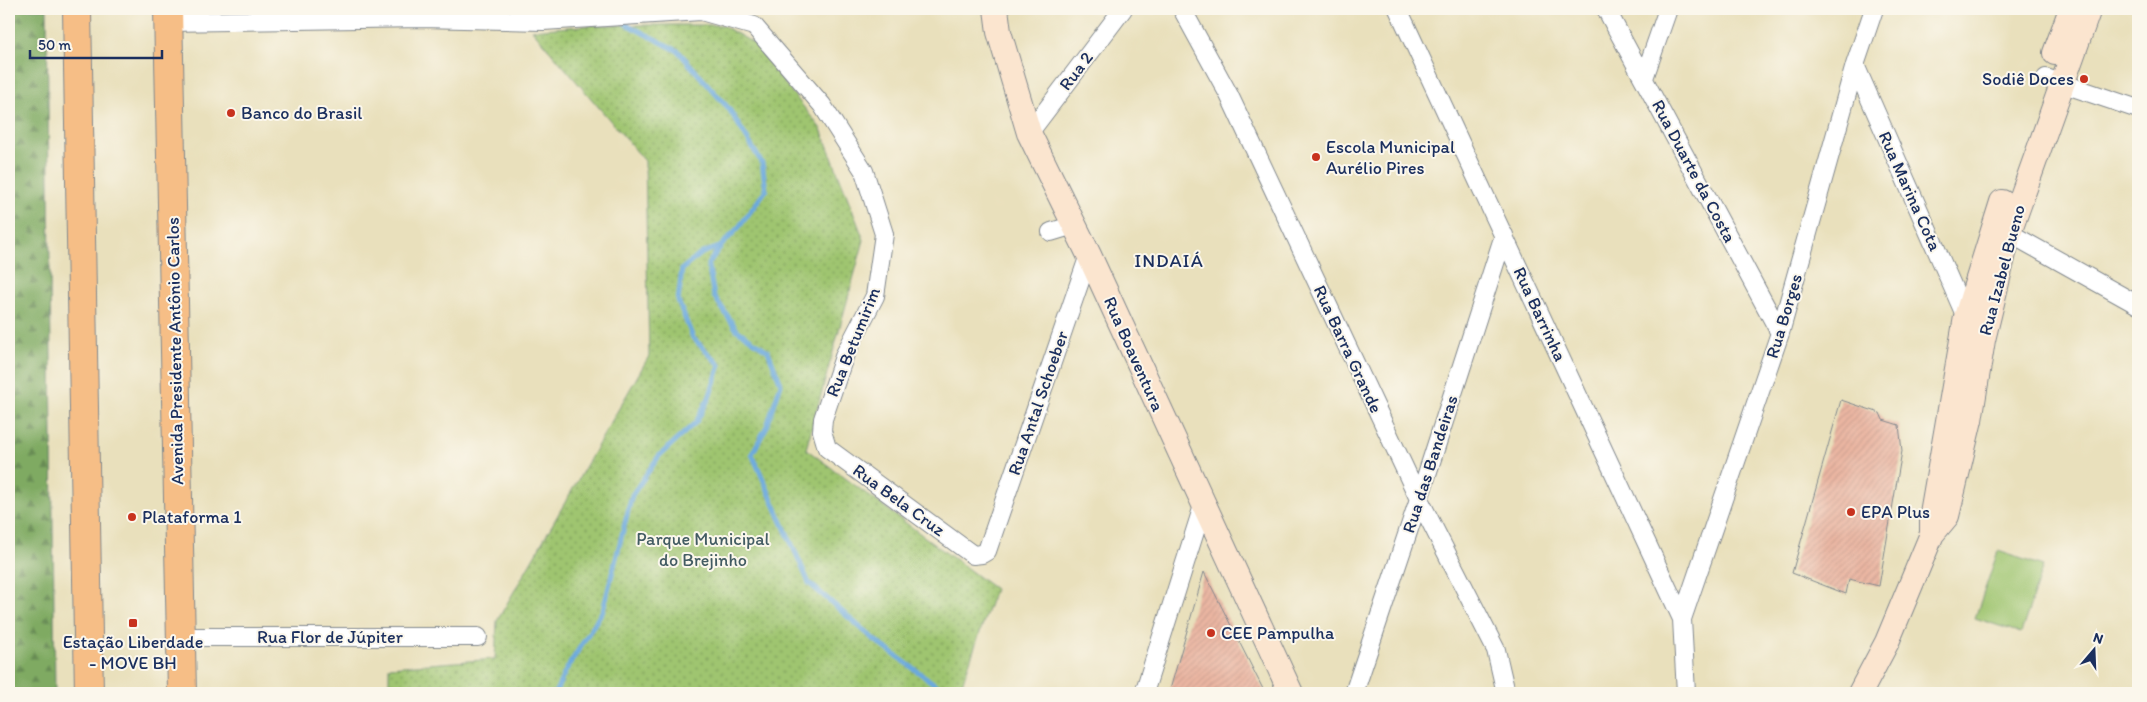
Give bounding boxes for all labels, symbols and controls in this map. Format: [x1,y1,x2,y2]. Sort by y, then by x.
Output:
scale bar [30,28,162,60]
text: 50 m [38,36,71,54]
street label: Rua 2 [1054,47,1098,95]
place label: Sodiê Doces [1982,68,2074,90]
marker: Sodiê Doces [2078,73,2090,85]
street label: Rua Duarte da Costa [1647,96,1741,246]
place label: Banco do Brasil [241,102,362,124]
marker: Banco do Brasil [225,107,237,119]
street label: Rua Marina Cota [1874,128,1946,255]
place label: Escola Municipal Aurélio Pires [1326,136,1455,179]
marker: Escola Municipal Aurélio Pires [1310,151,1322,163]
street label: Rua Izabel Bueno [1974,202,2030,338]
street label: Avenida Presidente Antônio Carlos [162,217,188,485]
district label: INDAIÁ [1134,249,1204,272]
street label: Rua Barrinha [1509,263,1572,365]
street label: Rua Borges [1761,271,1807,361]
street label: Rua Barra Grande [1309,281,1387,417]
street label: Rua Betumirim [821,284,885,400]
street label: Rua Boaventura [1099,293,1169,415]
street label: Rua Antal Schoeber [1003,327,1073,478]
street label: Rua das Bandeiras [1397,392,1463,536]
street label: Rua Bela Cruz [848,459,950,541]
place label: EPA Plus [1861,501,1930,523]
place label: Plataforma 1 [142,506,242,528]
marker: EPA Plus [1845,506,1857,518]
marker: Plataforma 1 [126,511,138,523]
park label: Parque Municipal do Brejinho [636,528,770,571]
marker: Estação Liberdade - MOVE BH [127,617,139,629]
place label: CEE Pampulha [1221,622,1335,644]
north arrow [2070,624,2120,674]
street label: Rua Flor de Júpiter [257,626,404,648]
marker: CEE Pampulha [1205,627,1217,639]
text: N [2091,629,2105,648]
place label: Estação Liberdade - MOVE BH [63,631,203,674]

